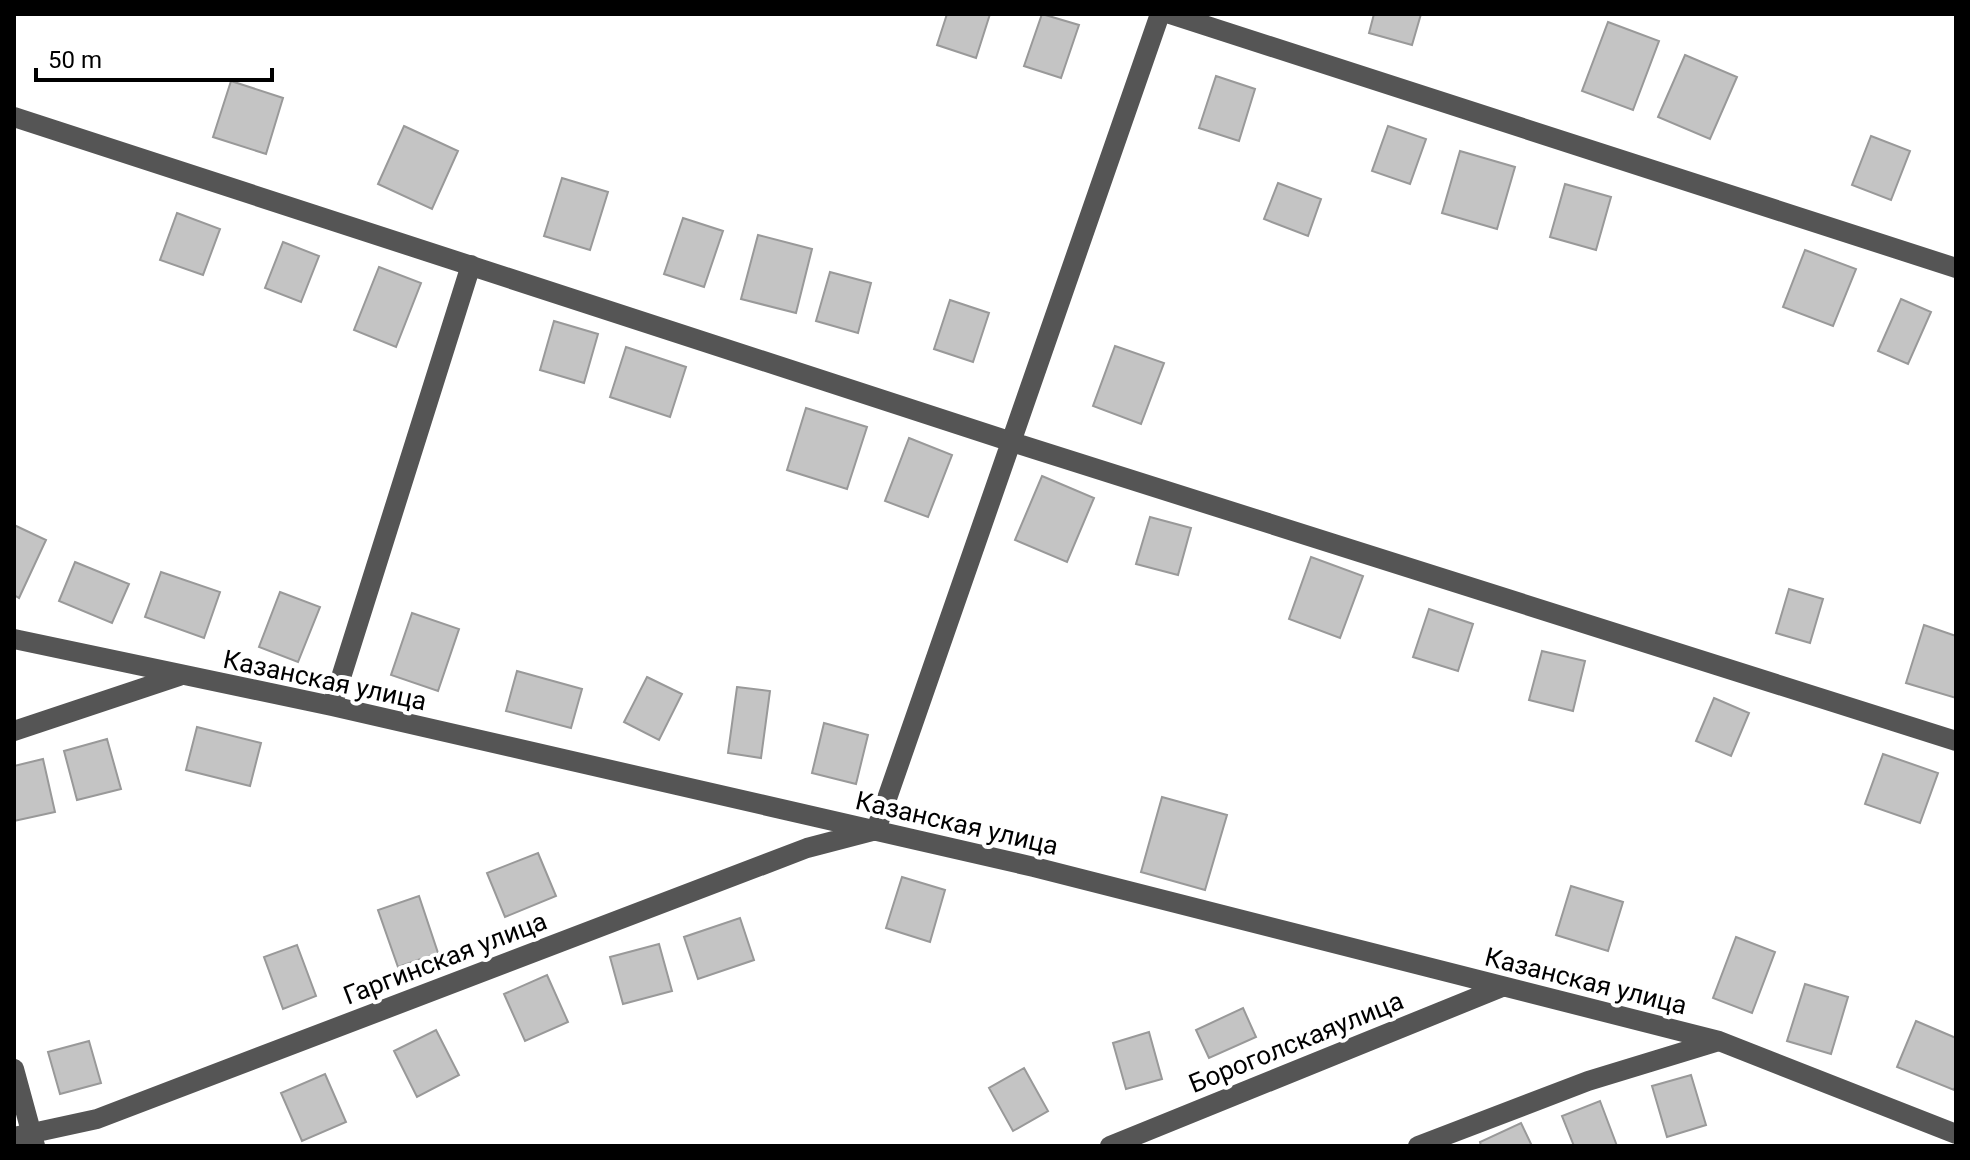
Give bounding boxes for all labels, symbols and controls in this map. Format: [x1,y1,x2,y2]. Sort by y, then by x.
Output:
scale bar [36,32,272,82]
text: 50 m [48,46,102,74]
street label: Казанская улица [221,644,429,716]
street label: Казанская улица [853,785,1061,861]
street label: Гаргинская улица [339,905,551,1011]
street label: Казанская улица [1482,941,1690,1021]
street label: Бороголскаяулица [1184,985,1408,1099]

